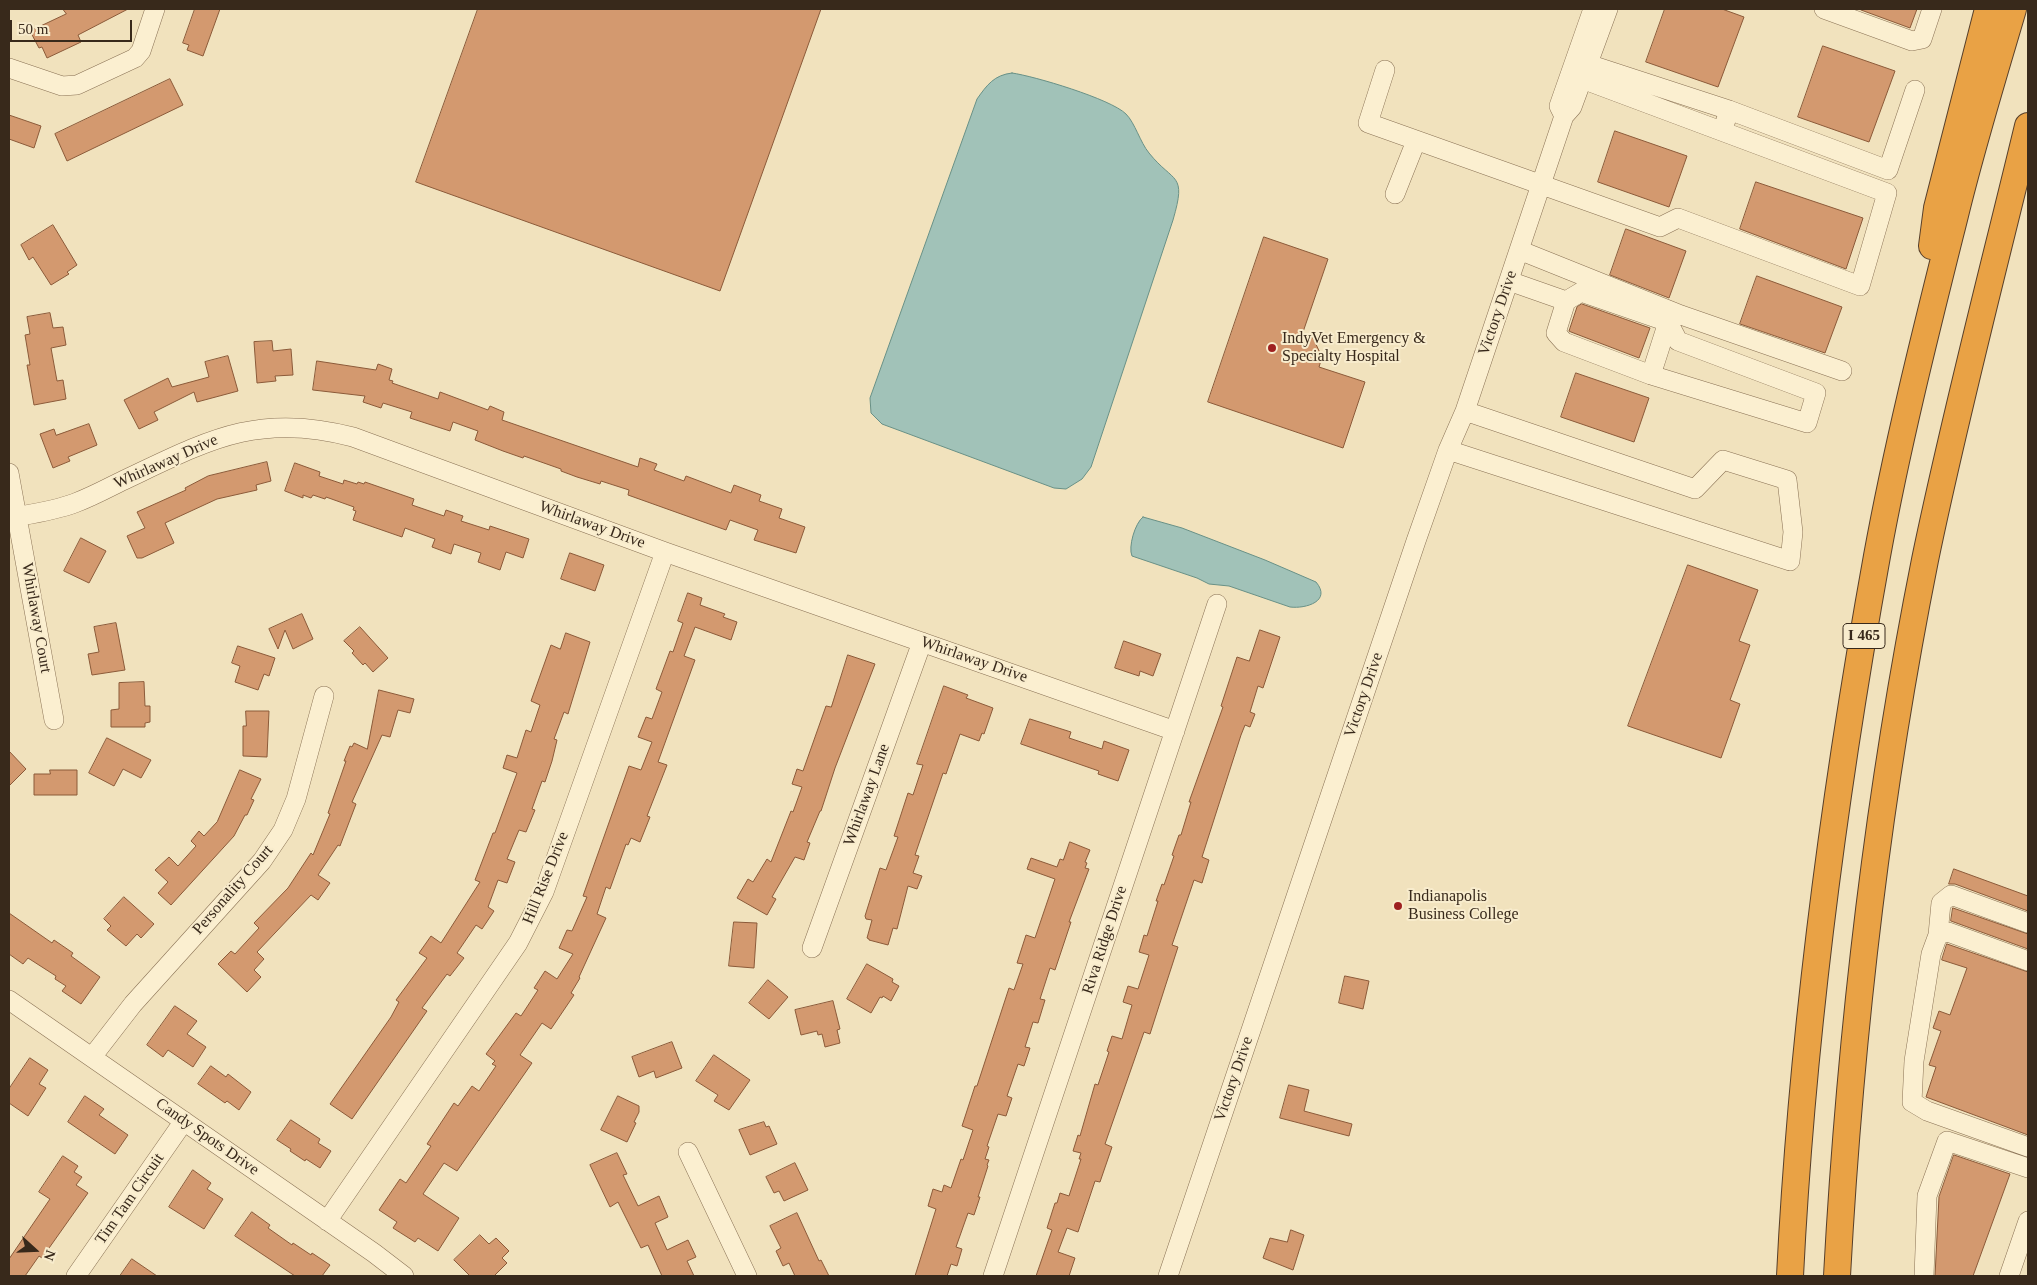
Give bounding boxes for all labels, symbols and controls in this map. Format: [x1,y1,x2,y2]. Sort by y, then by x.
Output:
scale bar [12,10,135,42]
text: 50 m [18,21,48,37]
street label: Victory Drive [1475,268,1521,358]
place label: IndyVet Emergency & Specialty Hospital [1282,329,1426,367]
marker: IndyVet Emergency & Specialty Hospital [1266,342,1278,354]
street label: Whirlaway Drive [111,431,221,493]
street label: Whirlaway Drive [536,497,648,553]
street label: Whirlaway Court [17,561,55,675]
road number: I 465 [1843,624,1885,648]
street label: Whirlaway Drive [918,633,1030,687]
street label: Victory Drive [1341,650,1387,740]
street label: Whirlaway Lane [840,741,894,849]
street label: Hill Rise Drive [519,829,573,927]
street label: Personality Court [189,841,277,939]
street label: Riva Ridge Drive [1078,883,1132,997]
place label: Indianapolis Business College [1408,887,1519,925]
marker: Indianapolis Business College [1392,900,1404,912]
street label: Victory Drive [1211,1034,1257,1124]
street label: Candy Spots Drive [152,1094,262,1180]
street label: Tim Tam Circuit [92,1150,168,1248]
north arrow [10,1225,60,1275]
text: N [41,1248,58,1263]

